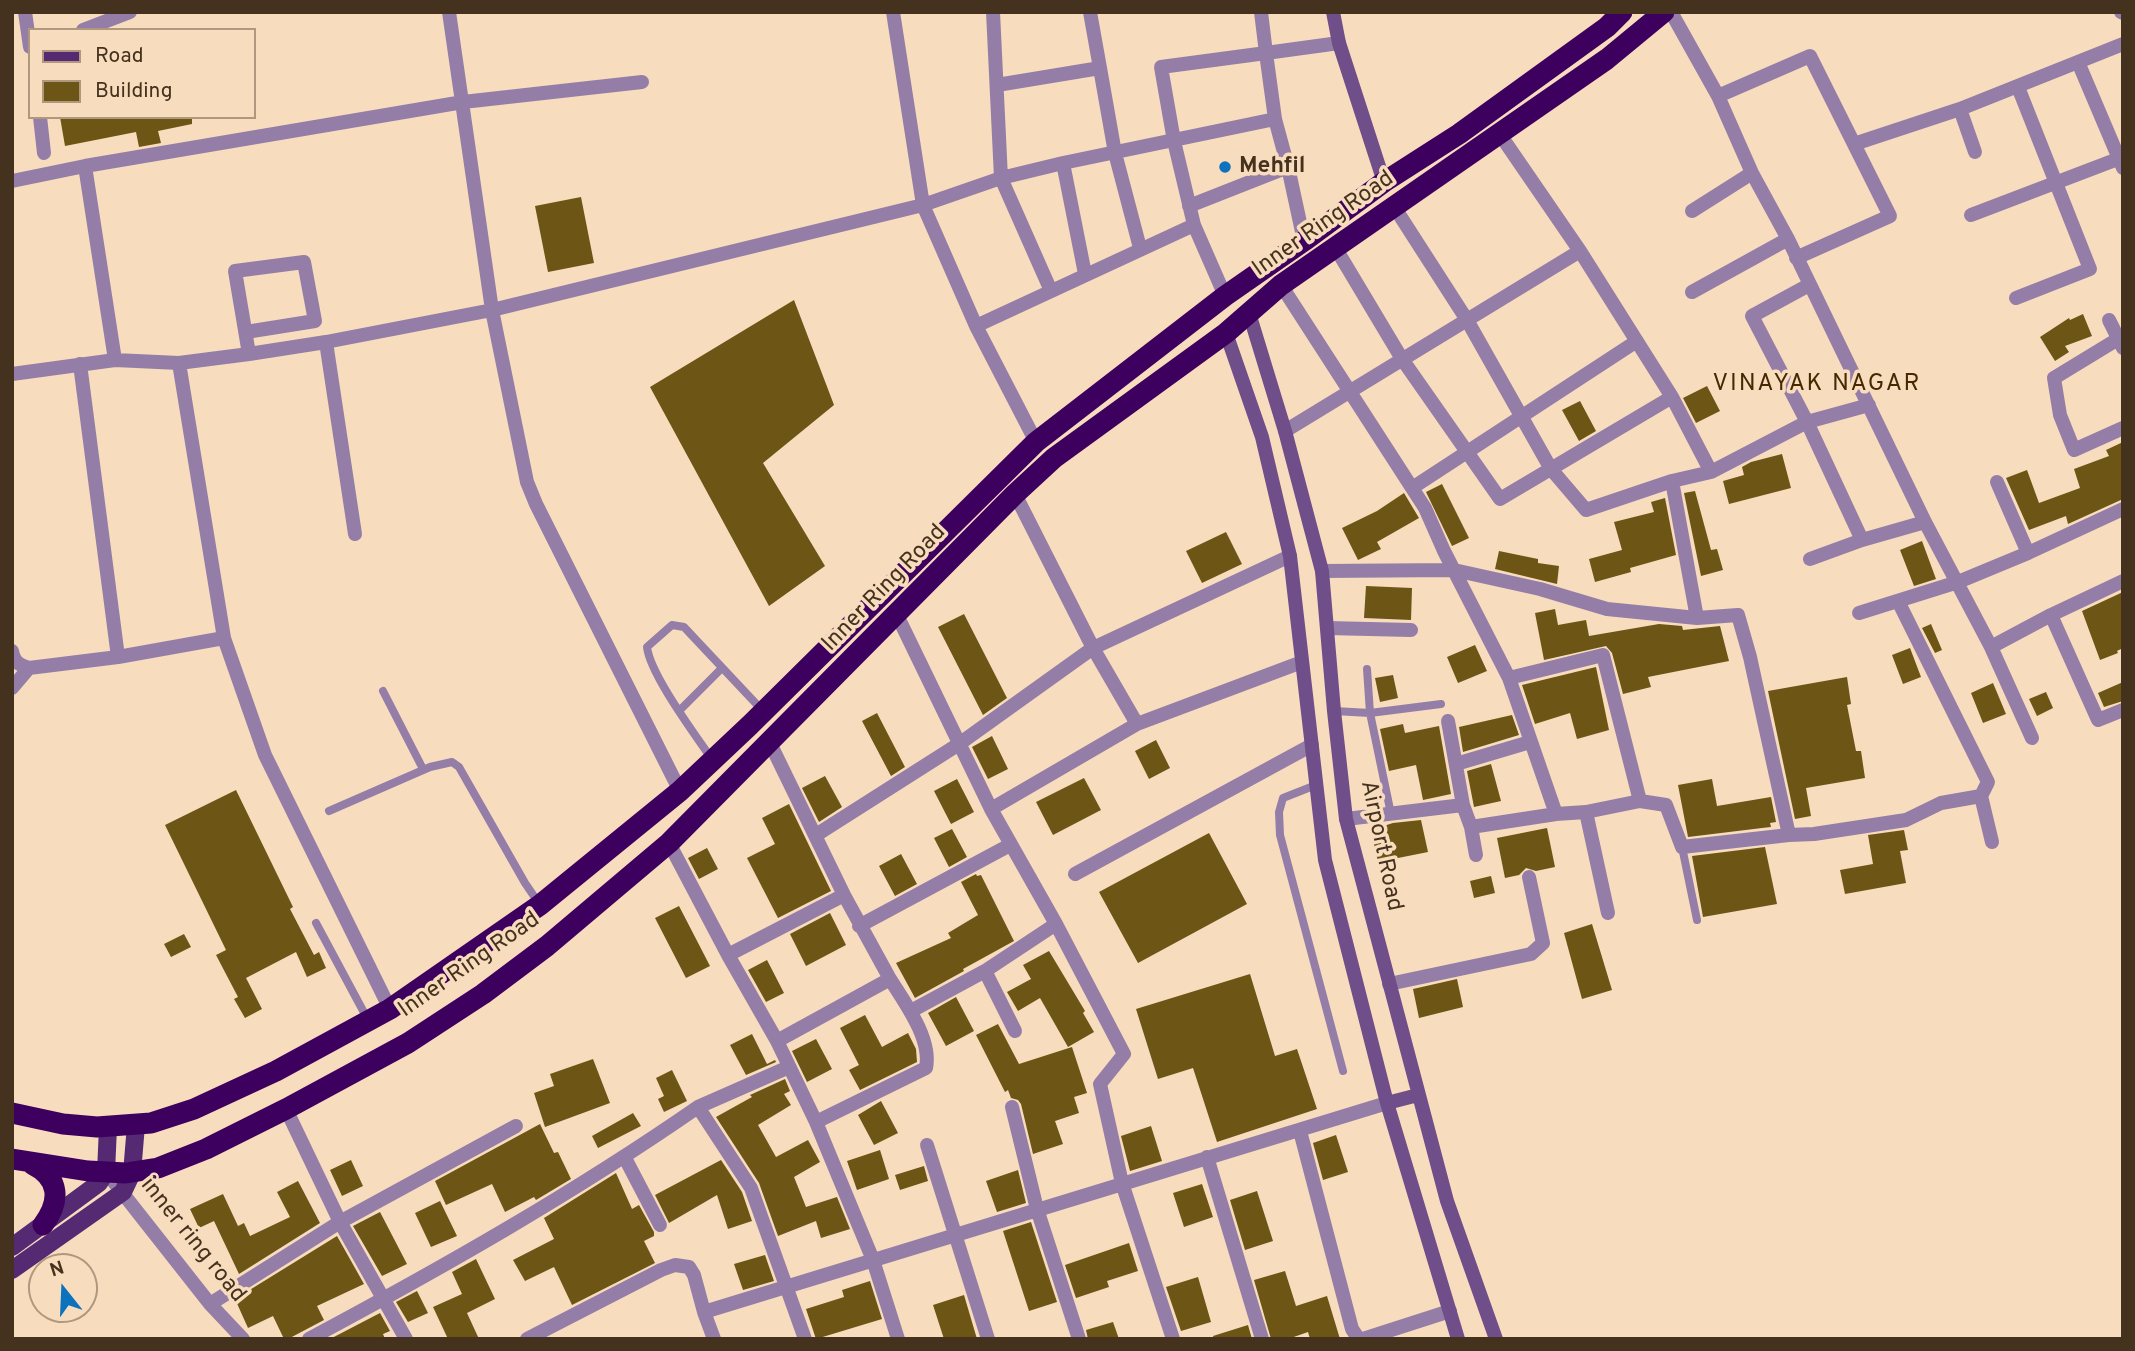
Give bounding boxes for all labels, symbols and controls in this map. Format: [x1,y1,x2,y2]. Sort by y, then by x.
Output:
legend [28,28,256,119]
text: Road [95,43,144,70]
text: Building [95,78,173,105]
place label: Mehfil [1239,153,1306,181]
marker: Mehfil [1217,159,1233,175]
street label: Inner Ring Road [1248,166,1400,284]
district label: VINAYAK NAGAR [1714,371,1920,399]
street label: Inner Ring Road [817,520,953,658]
street label: Airport Road [1353,778,1407,914]
street label: Inner Ring Road [394,907,546,1025]
street label: inner ring road [133,1173,251,1309]
north arrow [28,1253,98,1323]
text: N [47,1256,67,1283]

